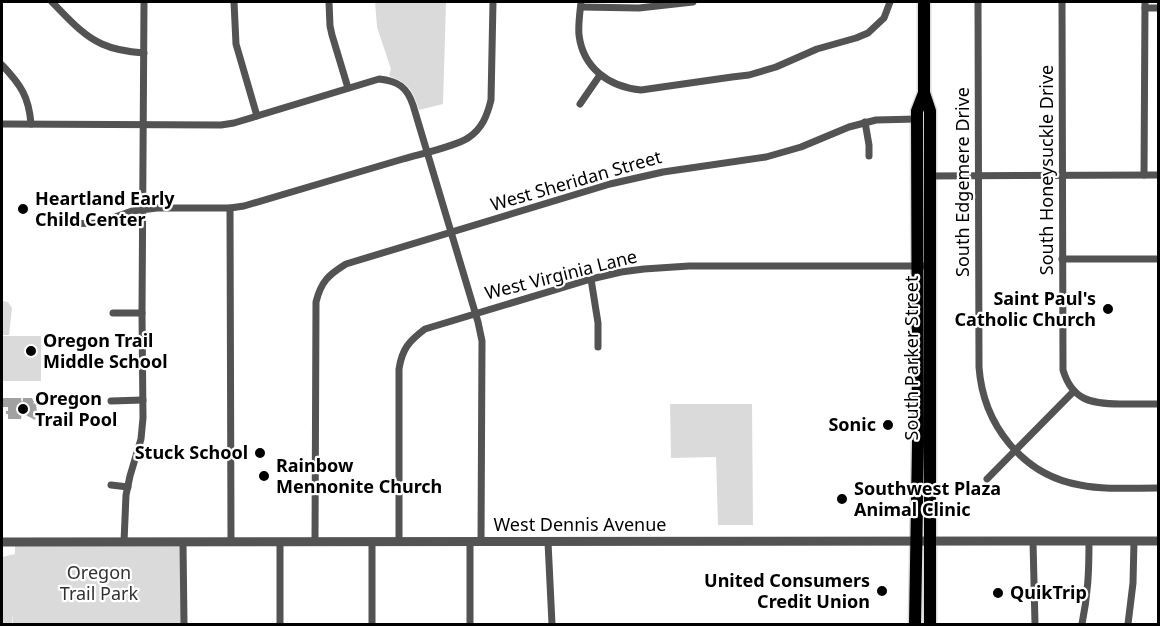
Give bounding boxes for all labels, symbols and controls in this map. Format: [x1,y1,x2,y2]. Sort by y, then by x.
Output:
street label: South Honeysuckle Drive [1034,65,1058,275]
street label: South Edgemere Drive [950,87,974,277]
street label: West Sheridan Street [487,144,664,216]
place label: Heartland Early Child Center [35,186,175,231]
marker: Heartland Early Child Center [16,202,30,216]
street label: West Virginia Lane [482,244,639,305]
street label: South Parker Street [899,275,923,440]
place label: Saint Paul's Catholic Church [955,286,1096,331]
marker: Saint Paul's Catholic Church [1101,302,1115,316]
place label: Oregon Trail Middle School [43,328,168,373]
marker: Oregon Trail Middle School [24,344,38,358]
place label: Oregon Trail Pool [35,386,117,431]
marker: Oregon Trail Pool [16,402,30,416]
place label: Sonic [828,412,876,436]
marker: Sonic [881,418,895,432]
place label: Stuck School [135,440,248,464]
marker: Stuck School [253,446,267,460]
place label: Rainbow Mennonite Church [276,453,442,498]
marker: Rainbow Mennonite Church [257,469,271,483]
place label: Southwest Plaza Animal Clinic [854,476,1001,521]
marker: Southwest Plaza Animal Clinic [835,492,849,506]
street label: West Dennis Avenue [493,512,667,536]
park label: Oregon Trail Park [60,560,139,605]
place label: United Consumers Credit Union [704,568,870,613]
place label: QuikTrip [1010,580,1087,604]
marker: United Consumers Credit Union [875,584,889,598]
marker: QuikTrip [991,586,1005,600]

